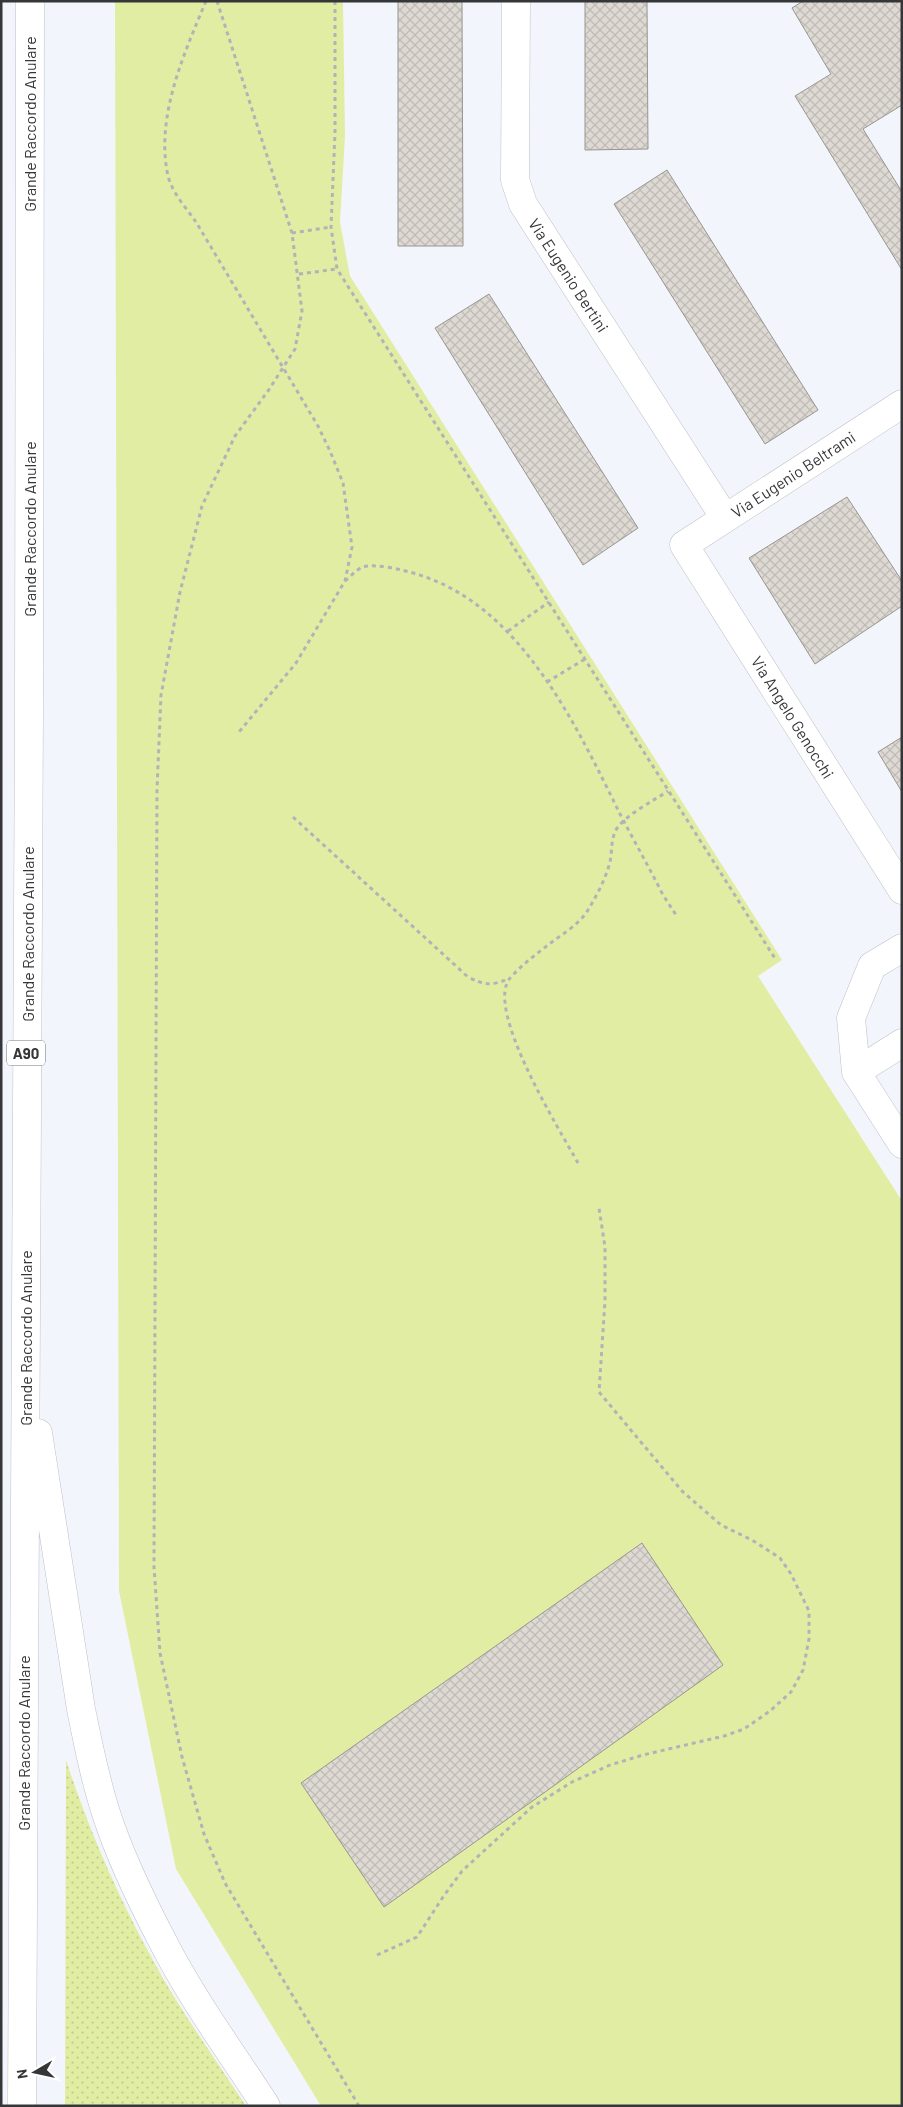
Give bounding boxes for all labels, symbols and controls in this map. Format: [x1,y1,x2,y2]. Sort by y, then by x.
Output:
street label: Grande Raccordo Anulare [20,36,39,212]
street label: Via Eugenio Bertini [525,214,613,336]
street label: Via Eugenio Beltrami [727,427,859,521]
street label: Grande Raccordo Anulare [20,441,39,617]
street label: Via Angelo Genocchi [748,652,838,782]
street label: Grande Raccordo Anulare [18,846,37,1022]
road number: A90 [7,1040,45,1066]
street label: Grande Raccordo Anulare [16,1250,35,1426]
street label: Grande Raccordo Anulare [14,1655,33,1831]
north arrow [10,2047,60,2097]
text: N [13,2068,31,2080]

